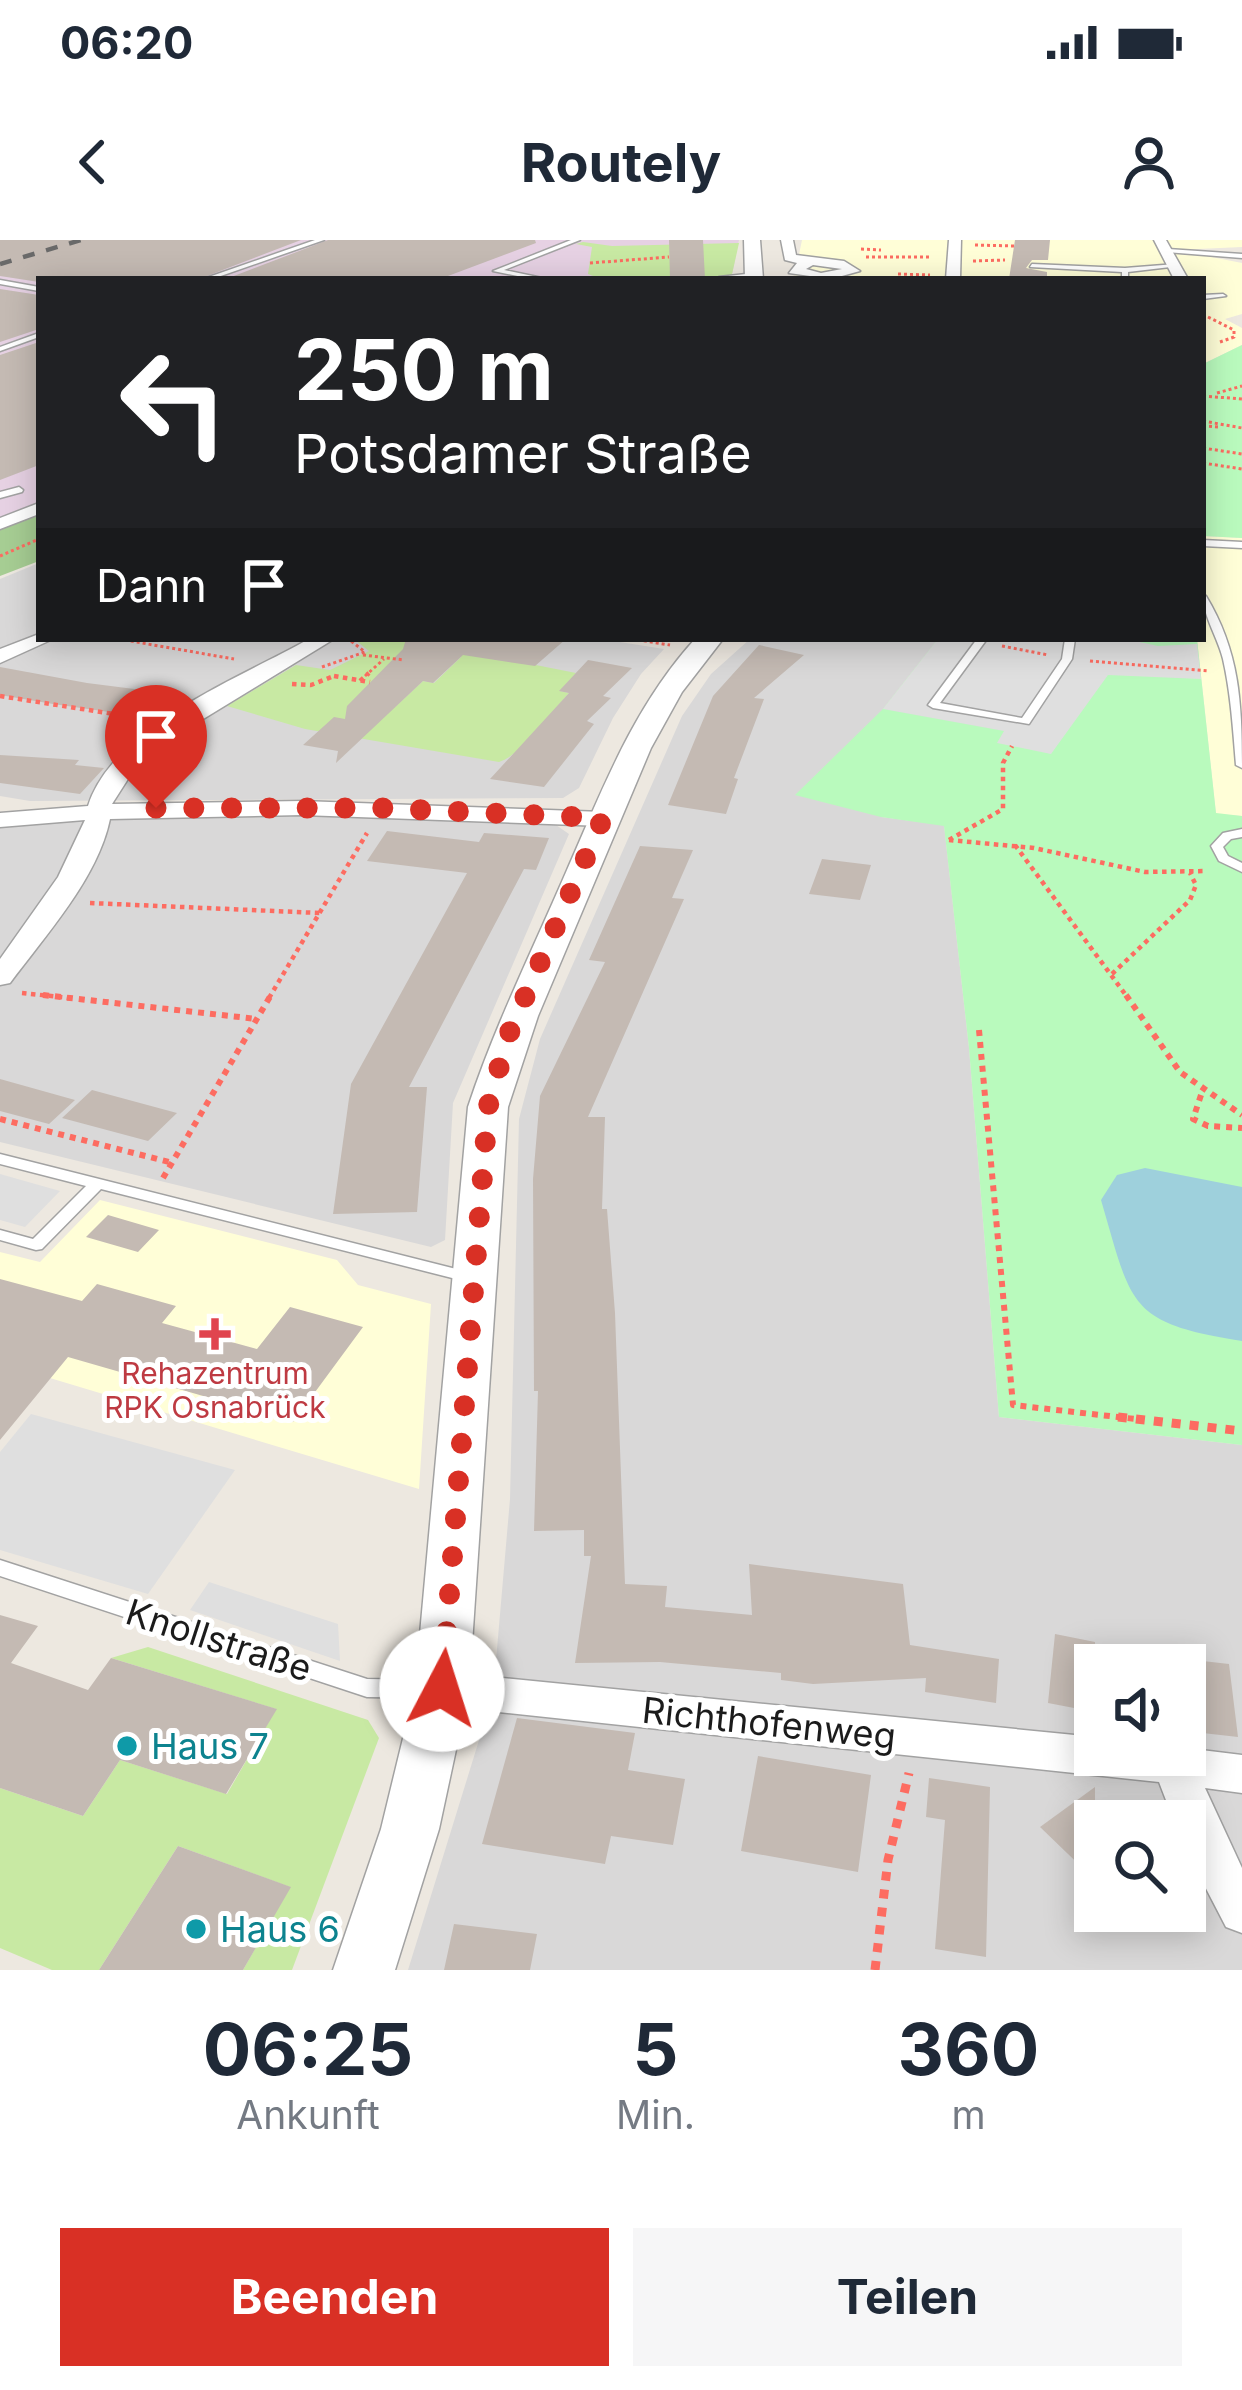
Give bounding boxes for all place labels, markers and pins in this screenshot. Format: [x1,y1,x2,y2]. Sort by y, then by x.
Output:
pin [105,685,207,808]
marker: Rehazentrum RPK Osnabrück [199,1318,231,1350]
place label: Rehazentrum RPK Osnabrück [104,1355,326,1425]
place label: Haus 7 [151,1724,269,1768]
marker: Haus 7 [114,1733,140,1759]
place label: Haus 6 [220,1907,340,1951]
marker: Haus 6 [183,1916,209,1942]

